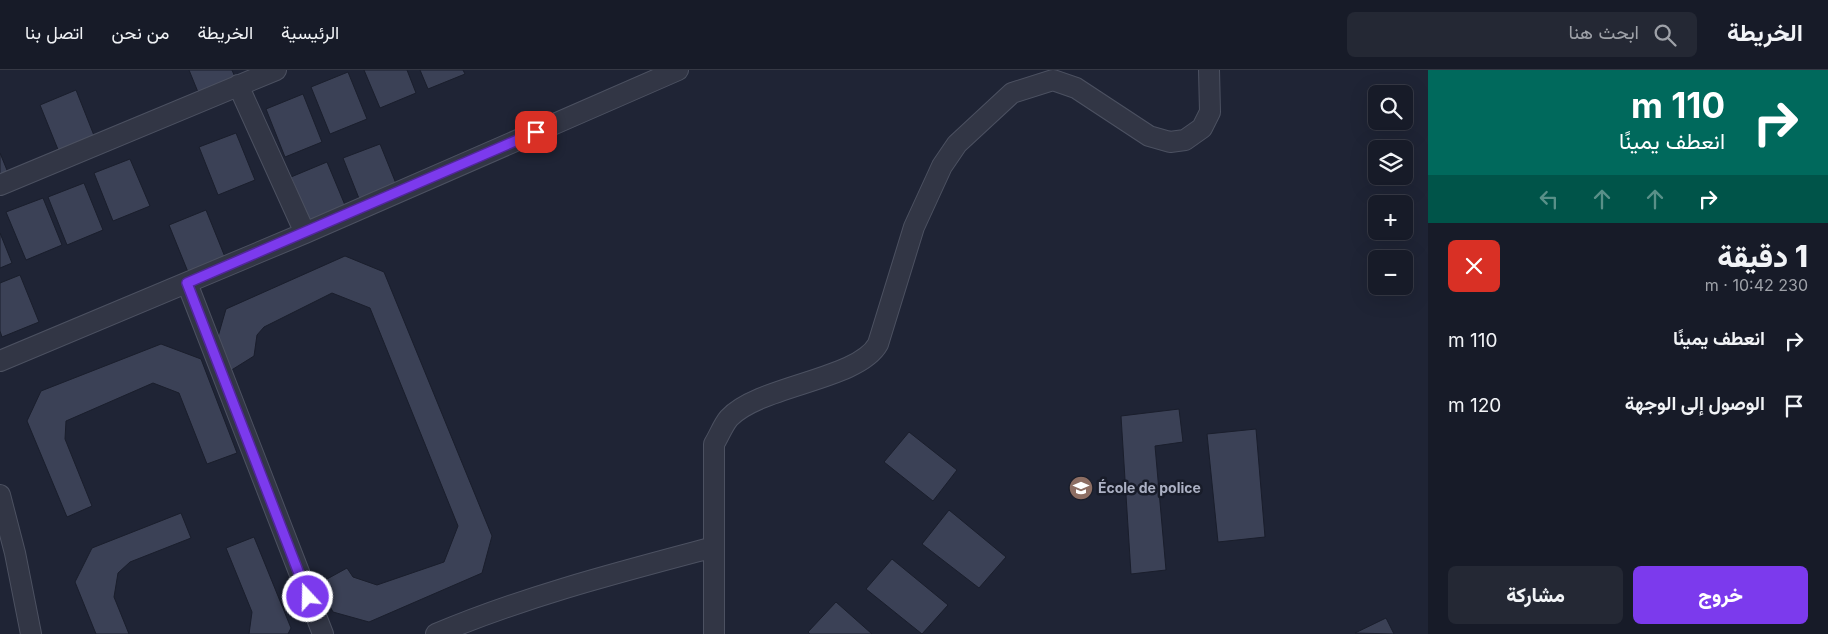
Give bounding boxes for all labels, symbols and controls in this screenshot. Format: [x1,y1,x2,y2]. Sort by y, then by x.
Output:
search box [1347,12,1697,57]
text: الخريطة [1727,18,1803,47]
text: ابحث هنا [1568,21,1639,44]
icon: search [1651,21,1679,49]
text: اتصل بنا [25,22,83,43]
text: من نحن [111,22,169,43]
text: الخريطة [197,22,253,43]
text: الرئيسية [281,22,339,43]
text: 110 m [1631,84,1725,126]
map controls [1368,85,1413,295]
button: search [1368,85,1413,130]
icon: right [1743,90,1808,155]
pin [515,111,557,153]
icon: arrive [522,118,550,146]
text: انعطف يمينًا [1619,128,1725,154]
button: layers [1368,140,1413,185]
icon: left [1535,185,1563,213]
icon: ahead [1588,185,1616,213]
icon: ahead [1641,185,1669,213]
icon: right [1694,185,1722,213]
button: + [1368,195,1413,240]
text: 1 دقيقة [1717,238,1808,274]
button: close [1448,240,1500,292]
button: − [1368,250,1413,295]
text: 230 m · 10:42 [1705,275,1808,295]
text: انعطف يمينًا [1673,327,1765,350]
icon: right [1780,327,1808,355]
text: 110 m [1448,329,1497,352]
text: الوصول إلى الوجهة [1625,392,1765,415]
icon: arrive [1780,392,1808,420]
text: 120 m [1448,394,1501,417]
school or university icon: École de police [1068,475,1094,501]
place label: École de police [1098,478,1201,496]
button: مشاركة [1448,566,1623,624]
button: خروج [1633,566,1808,624]
position arrow [281,570,333,622]

